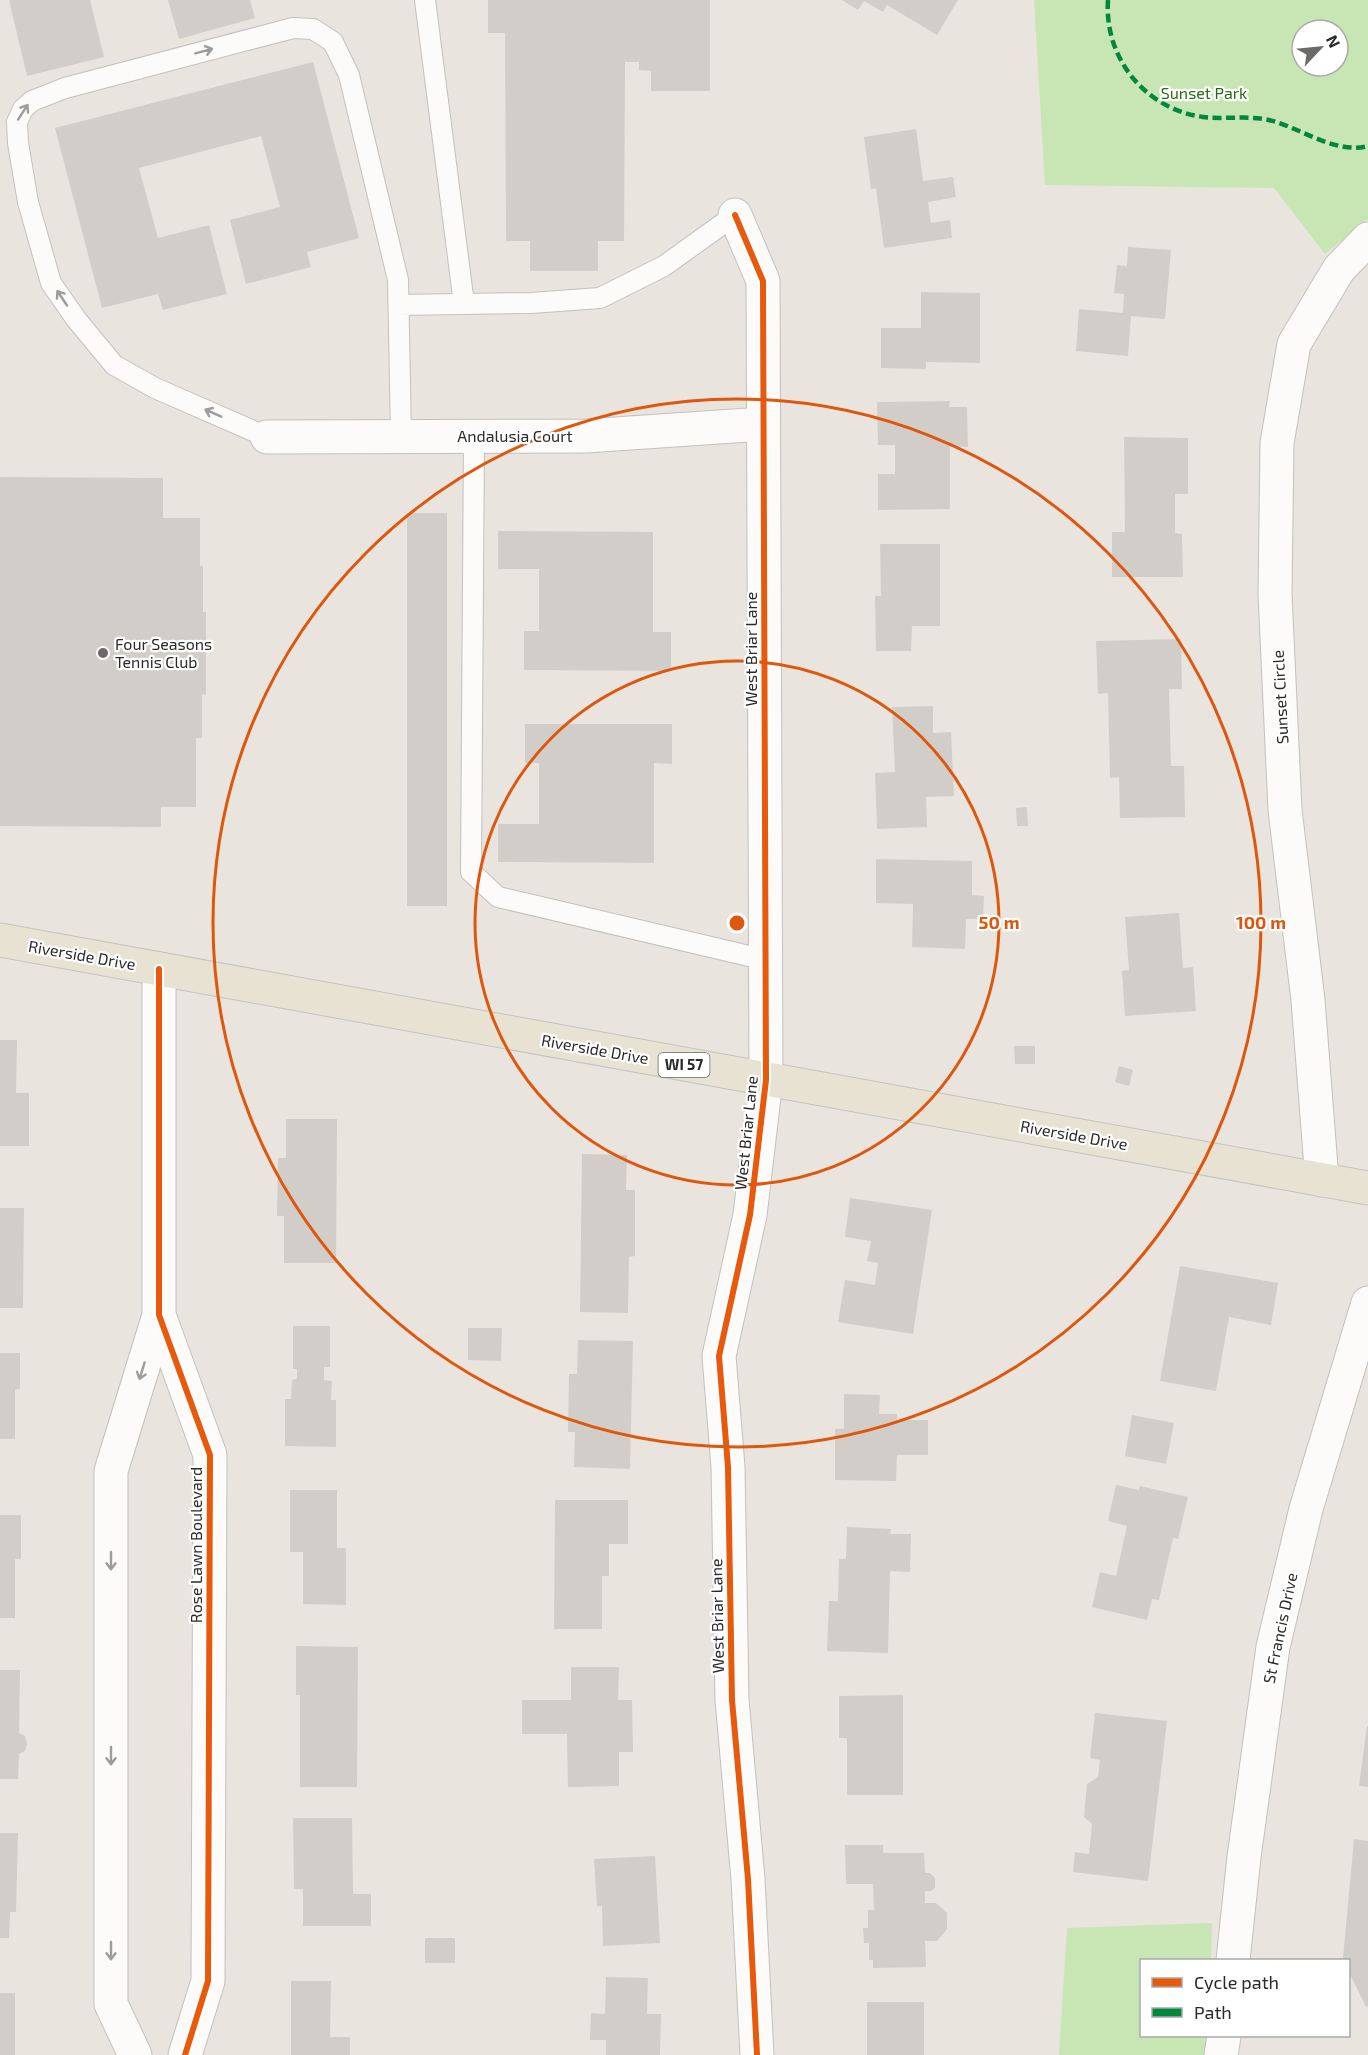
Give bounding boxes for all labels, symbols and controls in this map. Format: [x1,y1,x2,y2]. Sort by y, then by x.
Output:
north arrow [1290,18,1350,78]
text: N [1323,32,1345,51]
one-way arrow [195,45,214,56]
park label: Sunset Park [1161,83,1247,102]
one-way arrow [16,104,29,121]
one-way arrow [56,291,68,307]
one-way arrow [204,407,223,418]
street label: Andalusia Court [457,426,573,445]
street label: West Briar Lane [741,592,760,706]
place label: Four Seasons Tennis Club [115,634,212,671]
marker: Four Seasons Tennis Club [96,646,110,660]
street label: Sunset Circle [1268,649,1291,745]
text: 50 m [978,911,1020,933]
text: 100 m [1236,911,1286,933]
centre of rings [727,913,747,933]
street label: Riverside Drive [27,936,137,973]
street label: Riverside Drive [540,1030,650,1067]
road number: WI 57 [658,1053,710,1077]
street label: West Briar Lane [730,1075,761,1191]
street label: Riverside Drive [1019,1116,1129,1153]
one-way arrow [136,1361,147,1380]
street label: Rose Lawn Boulevard [186,1467,205,1623]
one-way arrow [105,1550,117,1570]
street label: West Briar Lane [706,1558,727,1674]
street label: St Francis Drive [1258,1571,1301,1685]
one-way arrow [105,1745,117,1765]
one-way arrow [105,1940,117,1960]
legend [1140,1959,1350,2037]
text: Cycle path [1194,1971,1279,1993]
text: Path [1194,2001,1232,2023]

